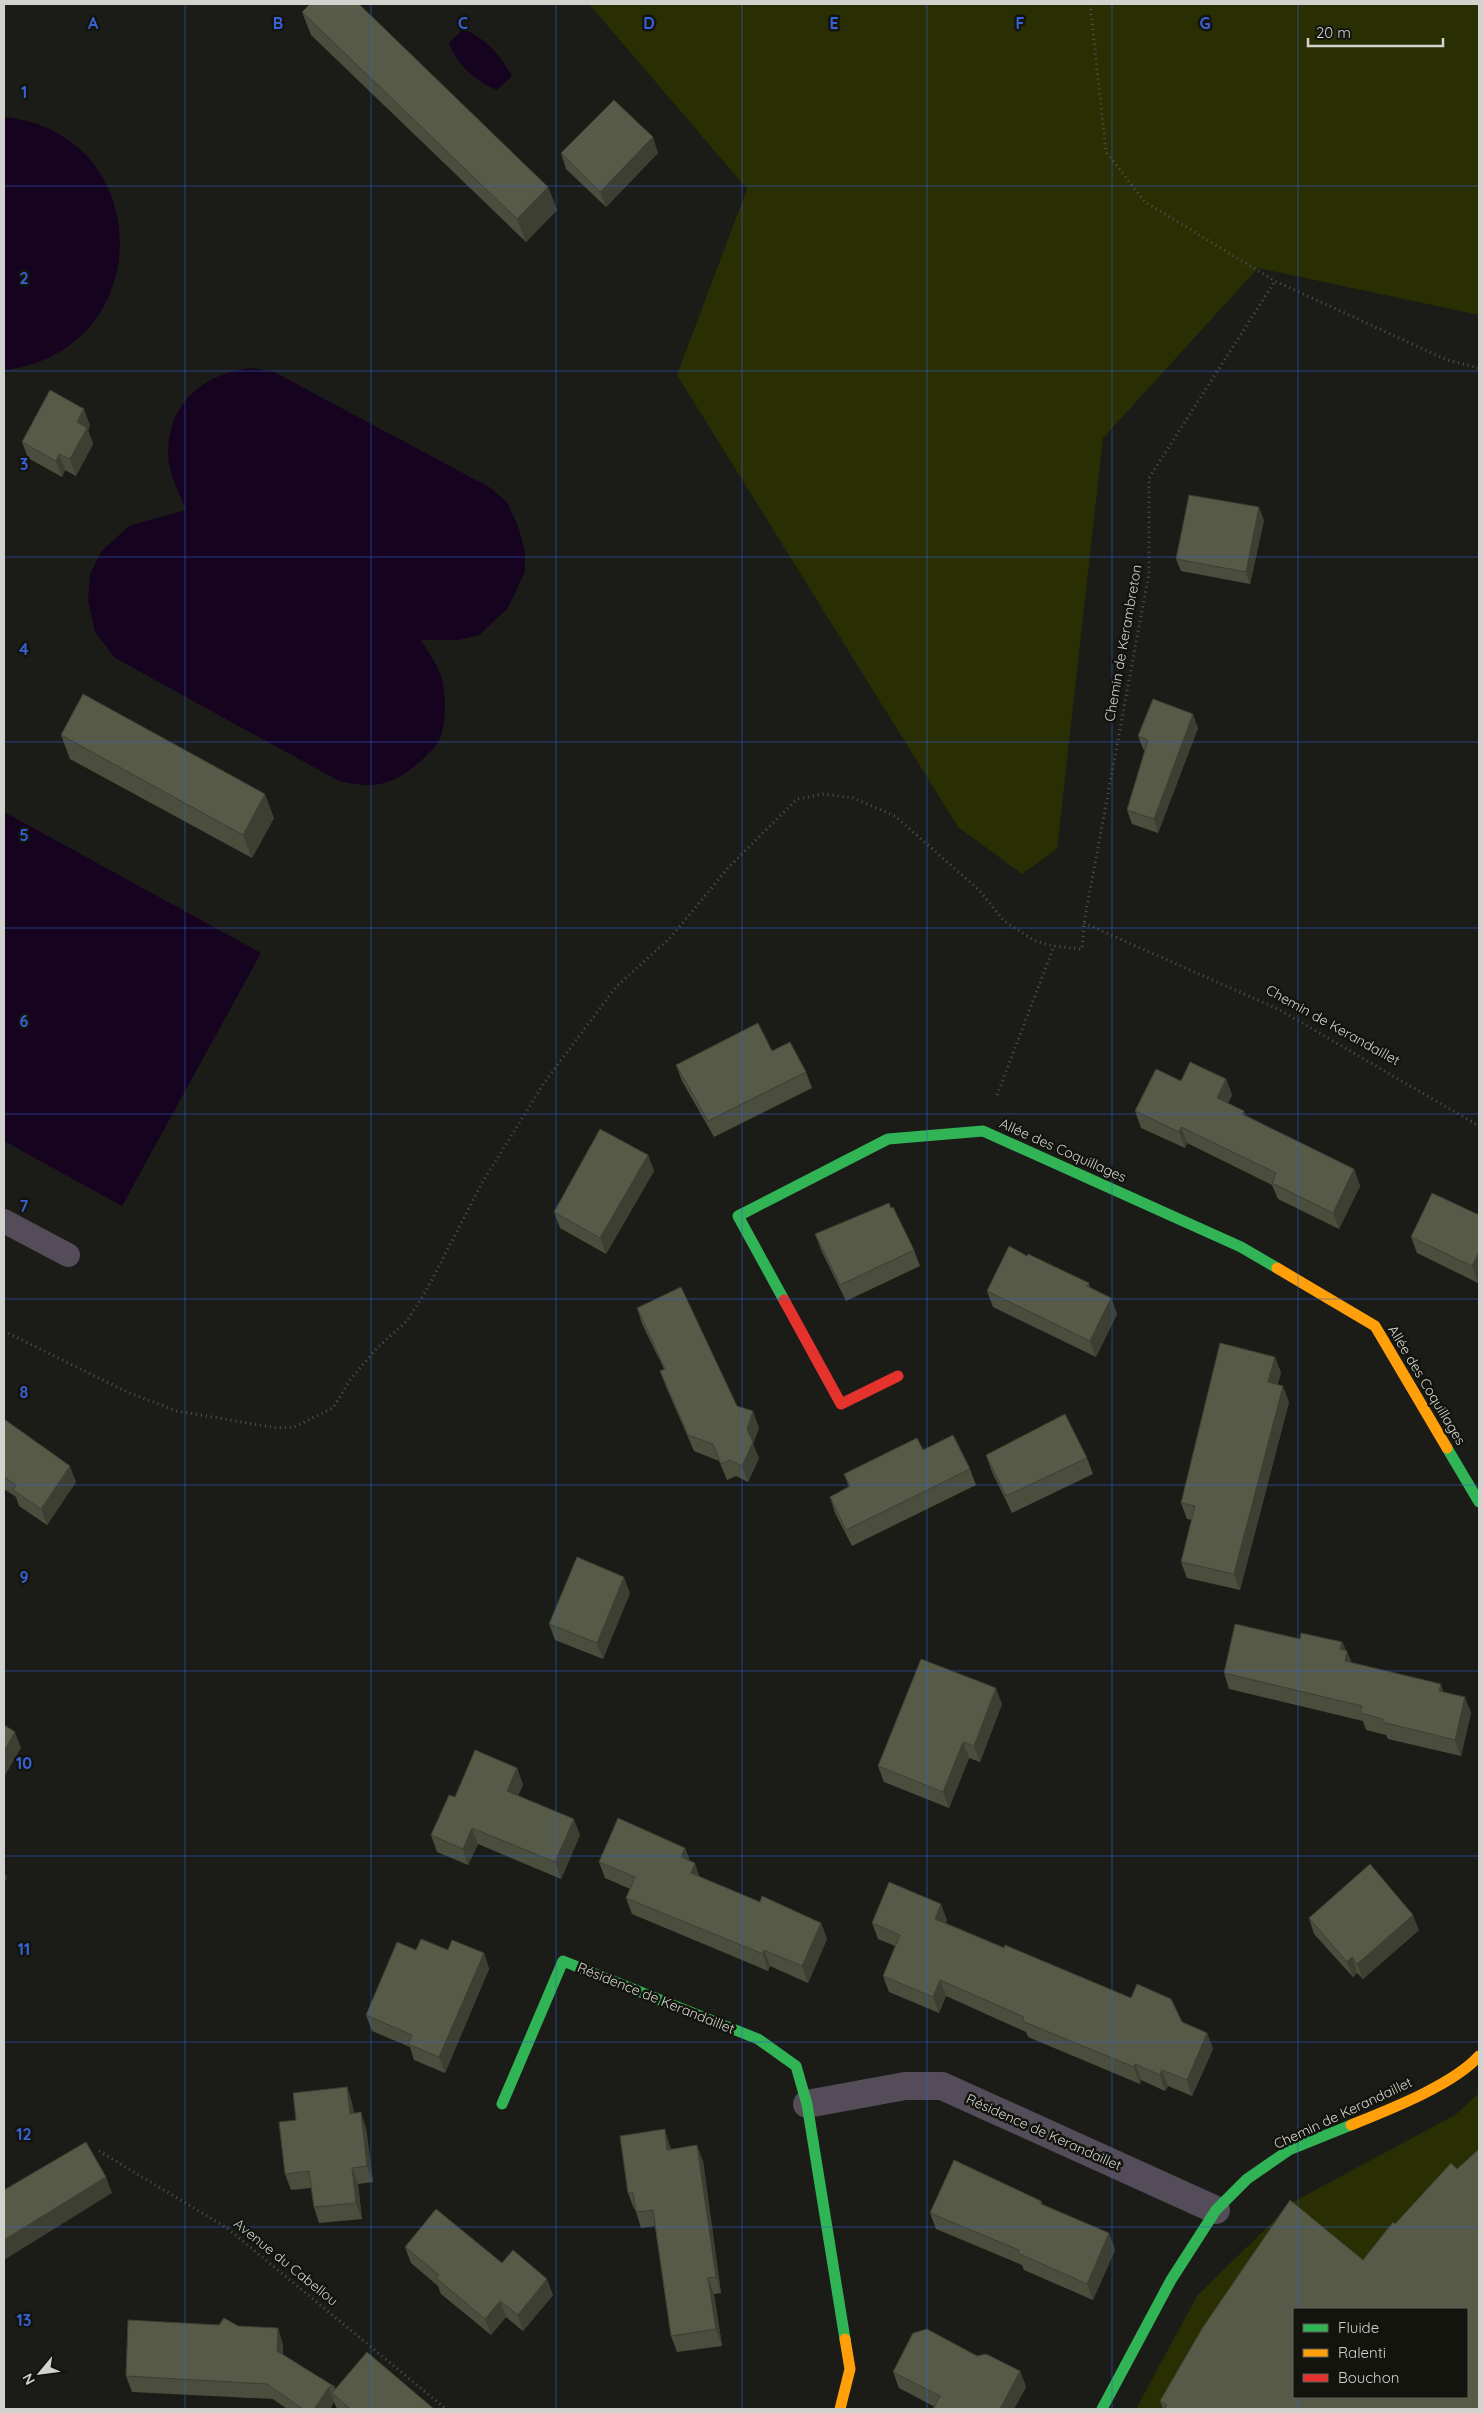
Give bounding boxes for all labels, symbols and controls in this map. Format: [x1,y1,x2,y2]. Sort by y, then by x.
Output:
text: A [88,13,99,33]
text: B [273,13,283,33]
text: C [458,13,468,33]
text: D [643,13,655,33]
text: E [829,13,839,33]
text: F [1016,13,1025,33]
text: G [1199,13,1211,33]
scale bar [1308,15,1443,47]
text: 20 m [1316,23,1351,42]
text: 1 [21,82,27,102]
text: 2 [19,268,29,288]
text: 3 [20,454,28,474]
street label: Chemin de Kerambreton [1100,563,1146,723]
text: 4 [19,639,29,659]
text: 5 [19,825,29,845]
street label: Chemin de Kerandaillet [1263,981,1403,1070]
text: 6 [20,1011,29,1031]
street label: Allée des Coquillages [997,1114,1129,1186]
text: 7 [20,1196,29,1216]
street label: Allée des Coquillages [1384,1322,1470,1448]
text: 8 [20,1382,29,1402]
text: 9 [19,1567,29,1587]
text: 10 [16,1753,32,1773]
text: 11 [18,1939,30,1959]
street label: Résidence de Kerandaillet [575,1958,738,2038]
street label: Chemin de Kerandaillet [1271,2073,1415,2153]
street label: Résidence de Kerandaillet [963,2090,1125,2175]
text: 12 [16,2124,32,2144]
street label: Avenue du Cabellou [230,2214,342,2310]
legend [1293,2308,1468,2398]
text: 13 [17,2310,31,2330]
text: Fluide [1338,2318,1379,2337]
text: Ralenti [1338,2343,1386,2362]
north arrow [15,2348,65,2398]
text: Bouchon [1338,2368,1399,2387]
text: N [18,2370,39,2388]

